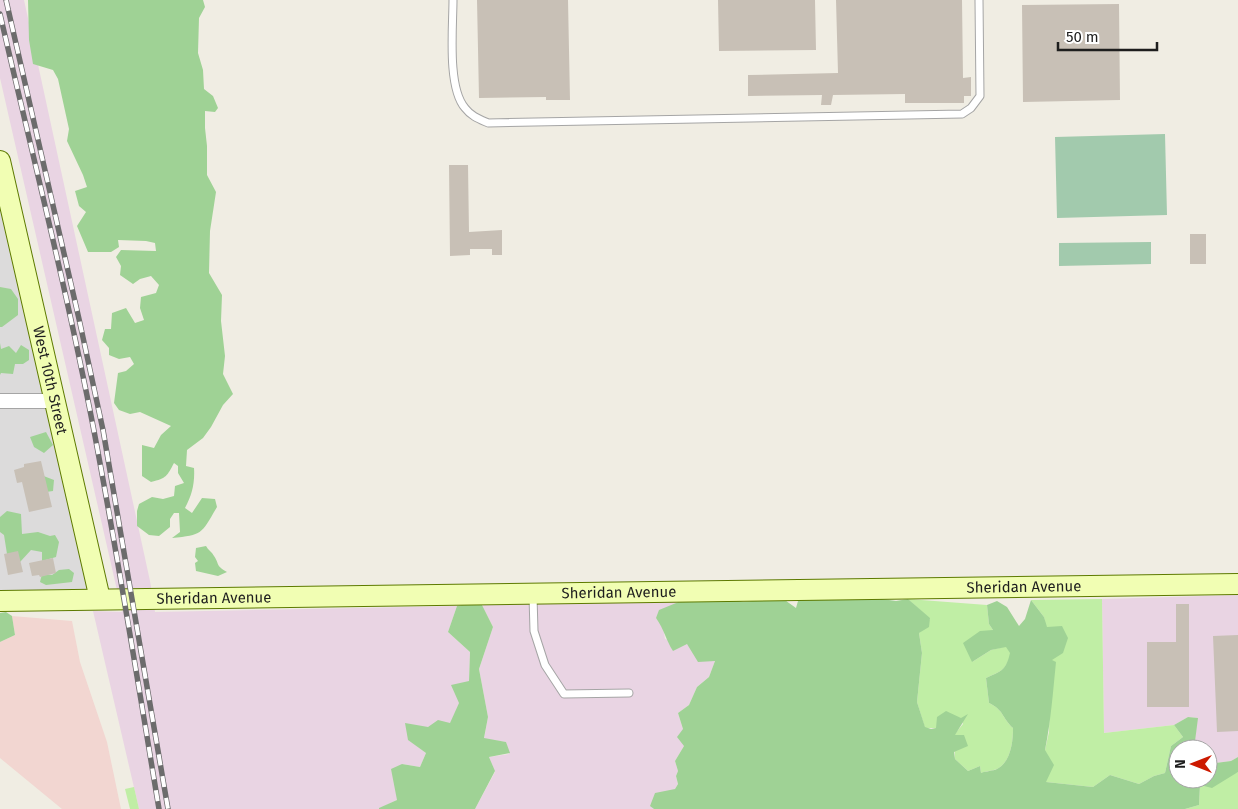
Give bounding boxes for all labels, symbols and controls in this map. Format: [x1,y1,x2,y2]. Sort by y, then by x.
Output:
scale bar [1058,20,1157,52]
text: 50 m [1066,28,1099,46]
street label: West 10th Street [29,324,71,437]
street label: Sheridan Avenue [966,577,1082,597]
street label: Sheridan Avenue [561,583,677,602]
street label: Sheridan Avenue [156,588,272,608]
north arrow [1168,739,1218,789]
text: N [1172,759,1189,769]

